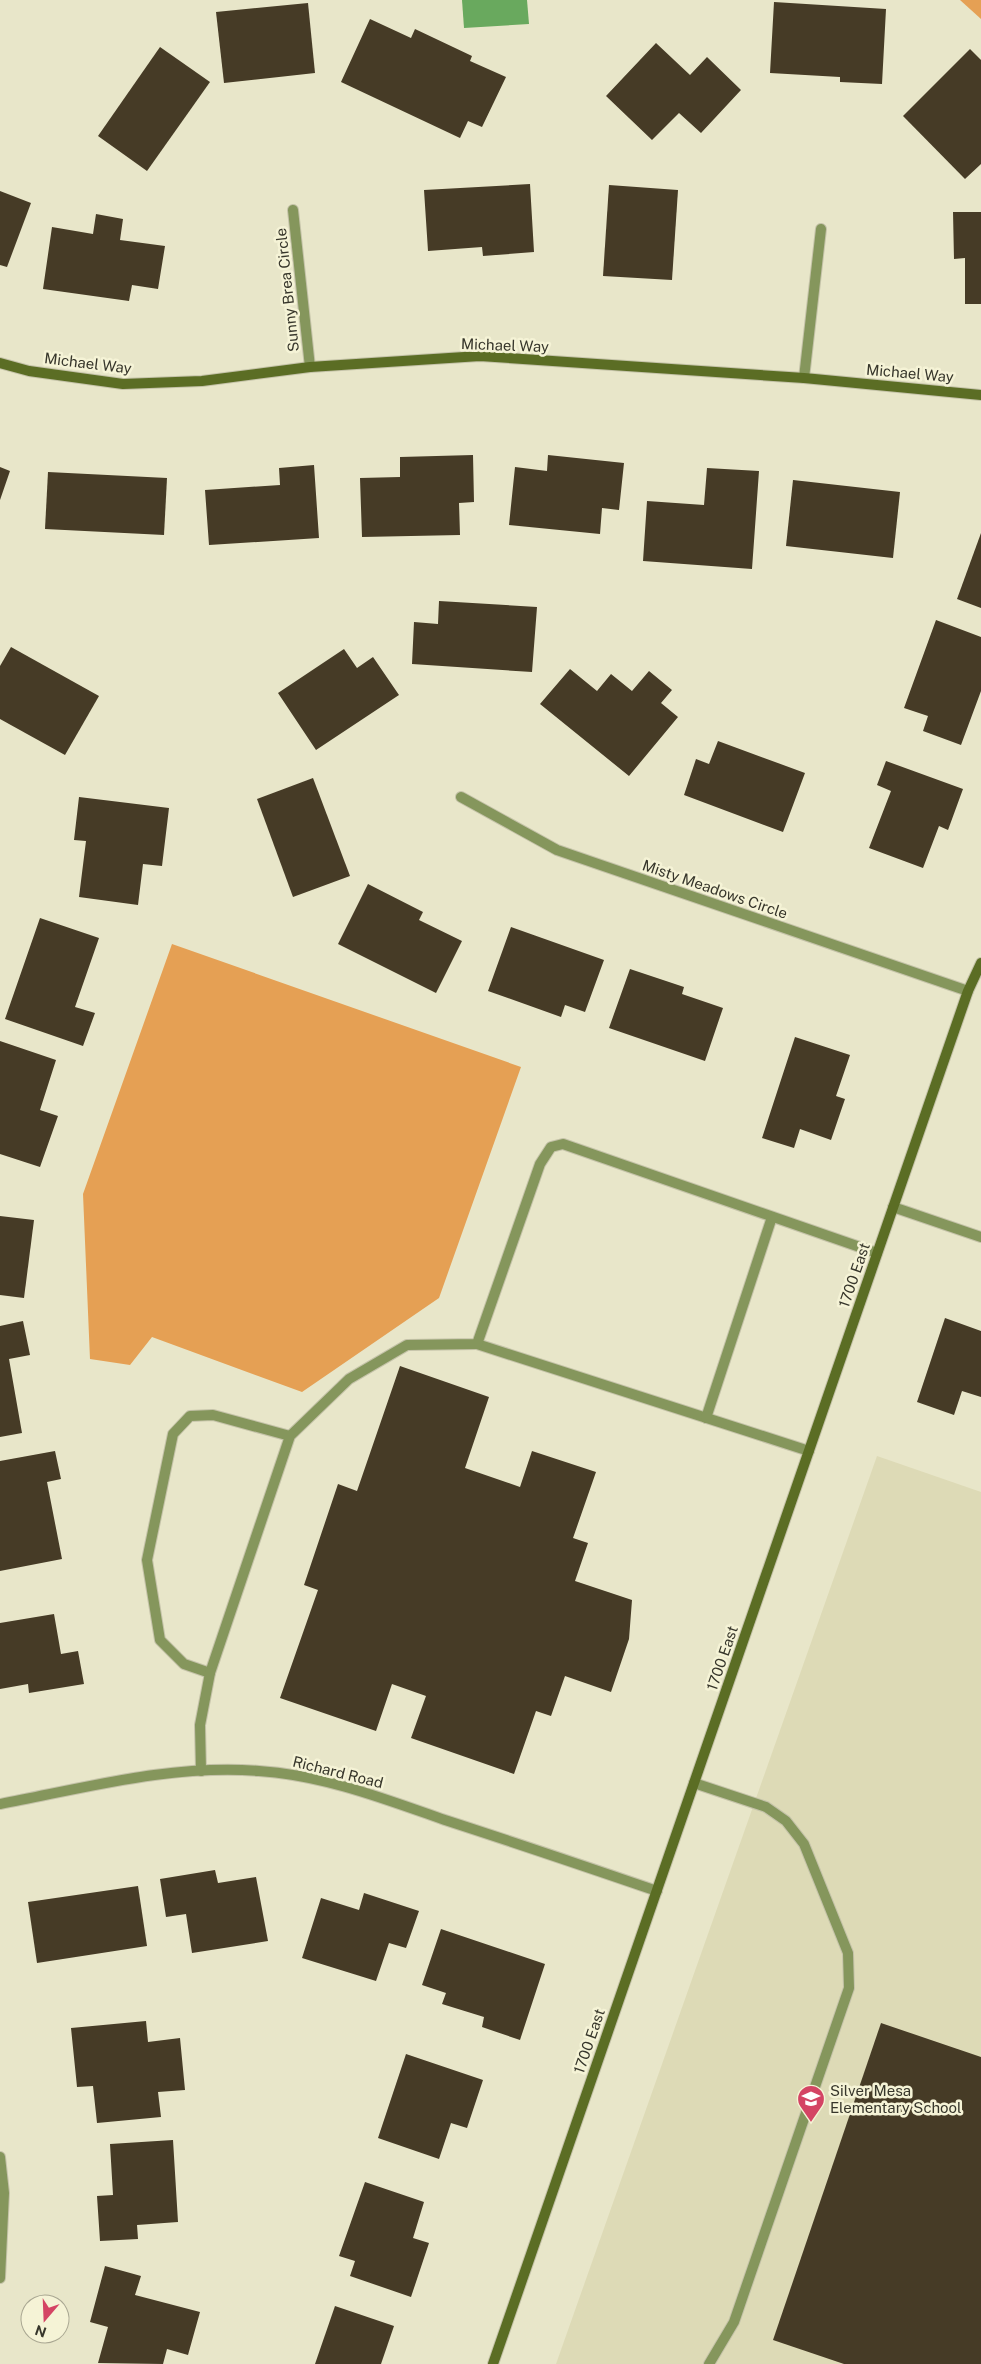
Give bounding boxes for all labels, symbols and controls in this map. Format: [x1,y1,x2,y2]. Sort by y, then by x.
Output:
street label: Sunny Brea Circle [272,227,302,353]
street label: Michael Way [461,335,549,355]
street label: Michael Way [43,349,133,377]
street label: Michael Way [865,361,955,385]
street label: Misty Meadows Circle [640,856,790,922]
street label: 1700 East [835,1240,873,1310]
street label: 1700 East [703,1623,741,1693]
street label: Richard Road [291,1753,385,1791]
street label: 1700 East [570,2006,608,2076]
place label: Silver Mesa Elementary School [830,2082,962,2116]
school or university icon: Silver Mesa Elementary School [796,2084,826,2123]
north arrow [20,2294,70,2344]
text: N [33,2322,49,2341]

